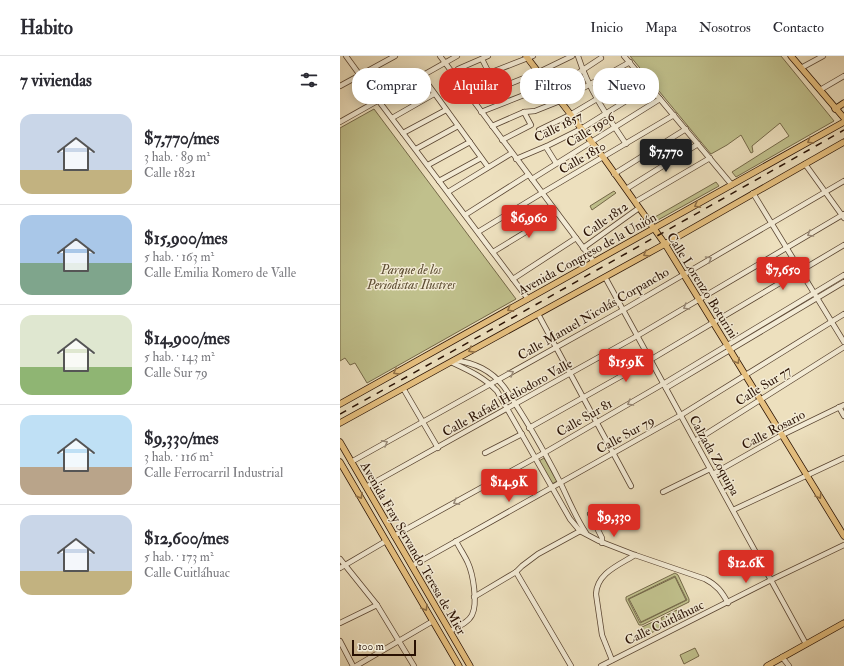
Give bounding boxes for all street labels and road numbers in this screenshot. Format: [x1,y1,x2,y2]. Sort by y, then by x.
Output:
street label: Calle 1857 [532,108,585,146]
street label: Calle 1906 [563,108,619,151]
street label: Calle 1810 [556,138,609,178]
street label: Calle 1812 [580,198,632,241]
street label: Avenida Congreso de la Unión [515,209,660,299]
street label: Calle Lorenzo Boturini [663,230,741,342]
street label: Calle Manuel Nicolás Corpancho [515,264,672,365]
street label: Calle Rafaél Heliodoro Valle [440,355,576,440]
street label: Calle Sur 77 [733,362,795,409]
street label: Calle Sur 81 [554,395,616,440]
street label: Calle Rosario [739,407,808,453]
street label: Calle Sur 79 [594,412,657,457]
street label: Calzada Zoquipa [685,413,743,499]
street label: Avenida Fray Servando Teresa de Mier [355,458,469,639]
street label: Calle Cuitláhuac [622,597,707,649]

